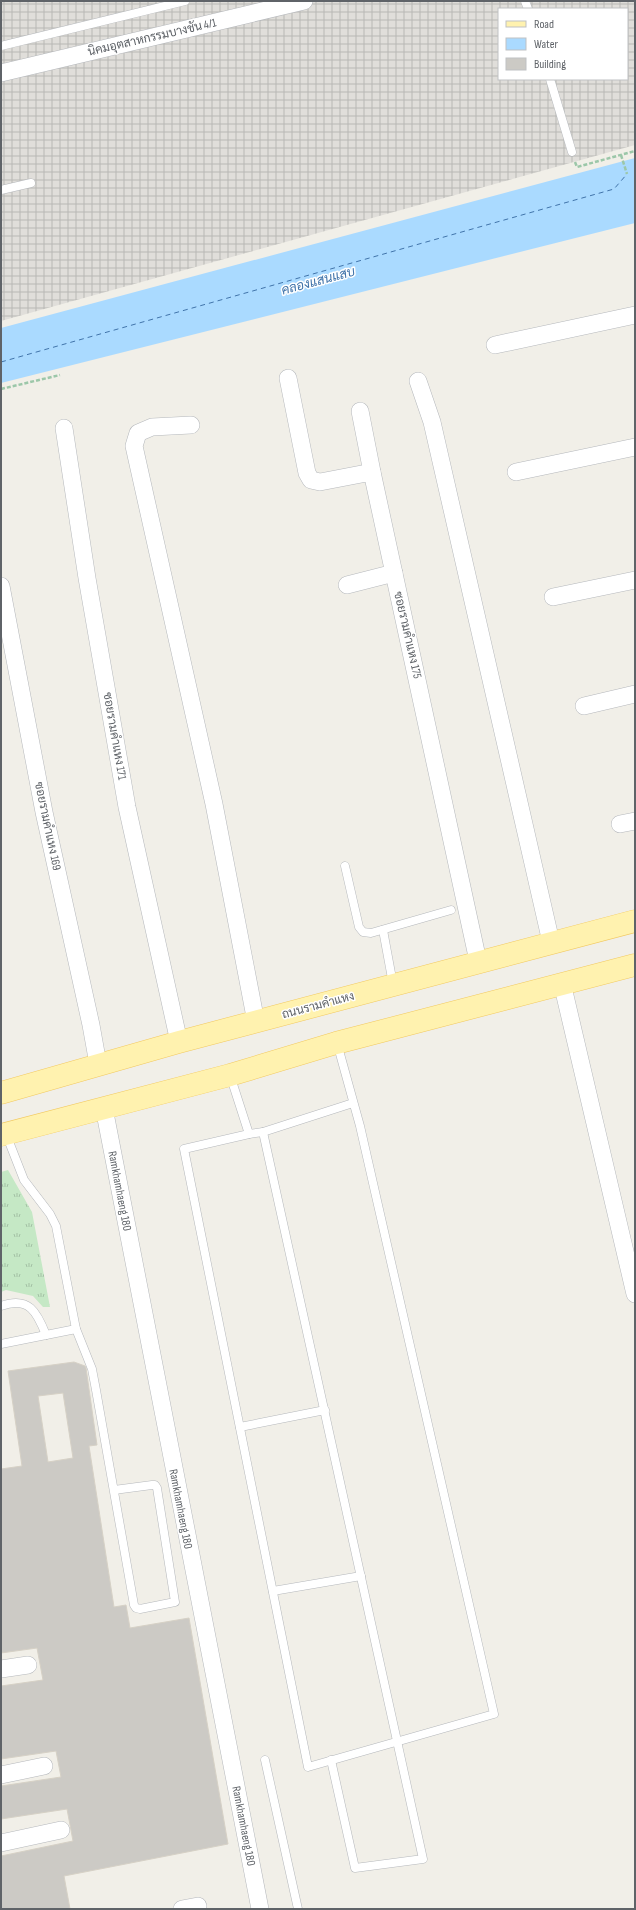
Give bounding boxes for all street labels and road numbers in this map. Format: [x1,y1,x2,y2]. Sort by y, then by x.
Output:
street label: นิคมอุตสาหกรรมบางชัน 4/1 [86,15,219,61]
street label: ซอยรามคำแหง 175 [390,590,425,680]
street label: ซอยรามคำแหง 171 [99,691,130,782]
street label: ซอยรามคำแหง 169 [31,781,64,872]
street label: ถนนรามคำแหง [280,989,356,1022]
street label: Ramkhamhaeng 180 [104,1150,135,1232]
street label: Ramkhamhaeng 180 [165,1468,196,1550]
street label: Ramkhamhaeng 180 [228,1785,259,1867]

